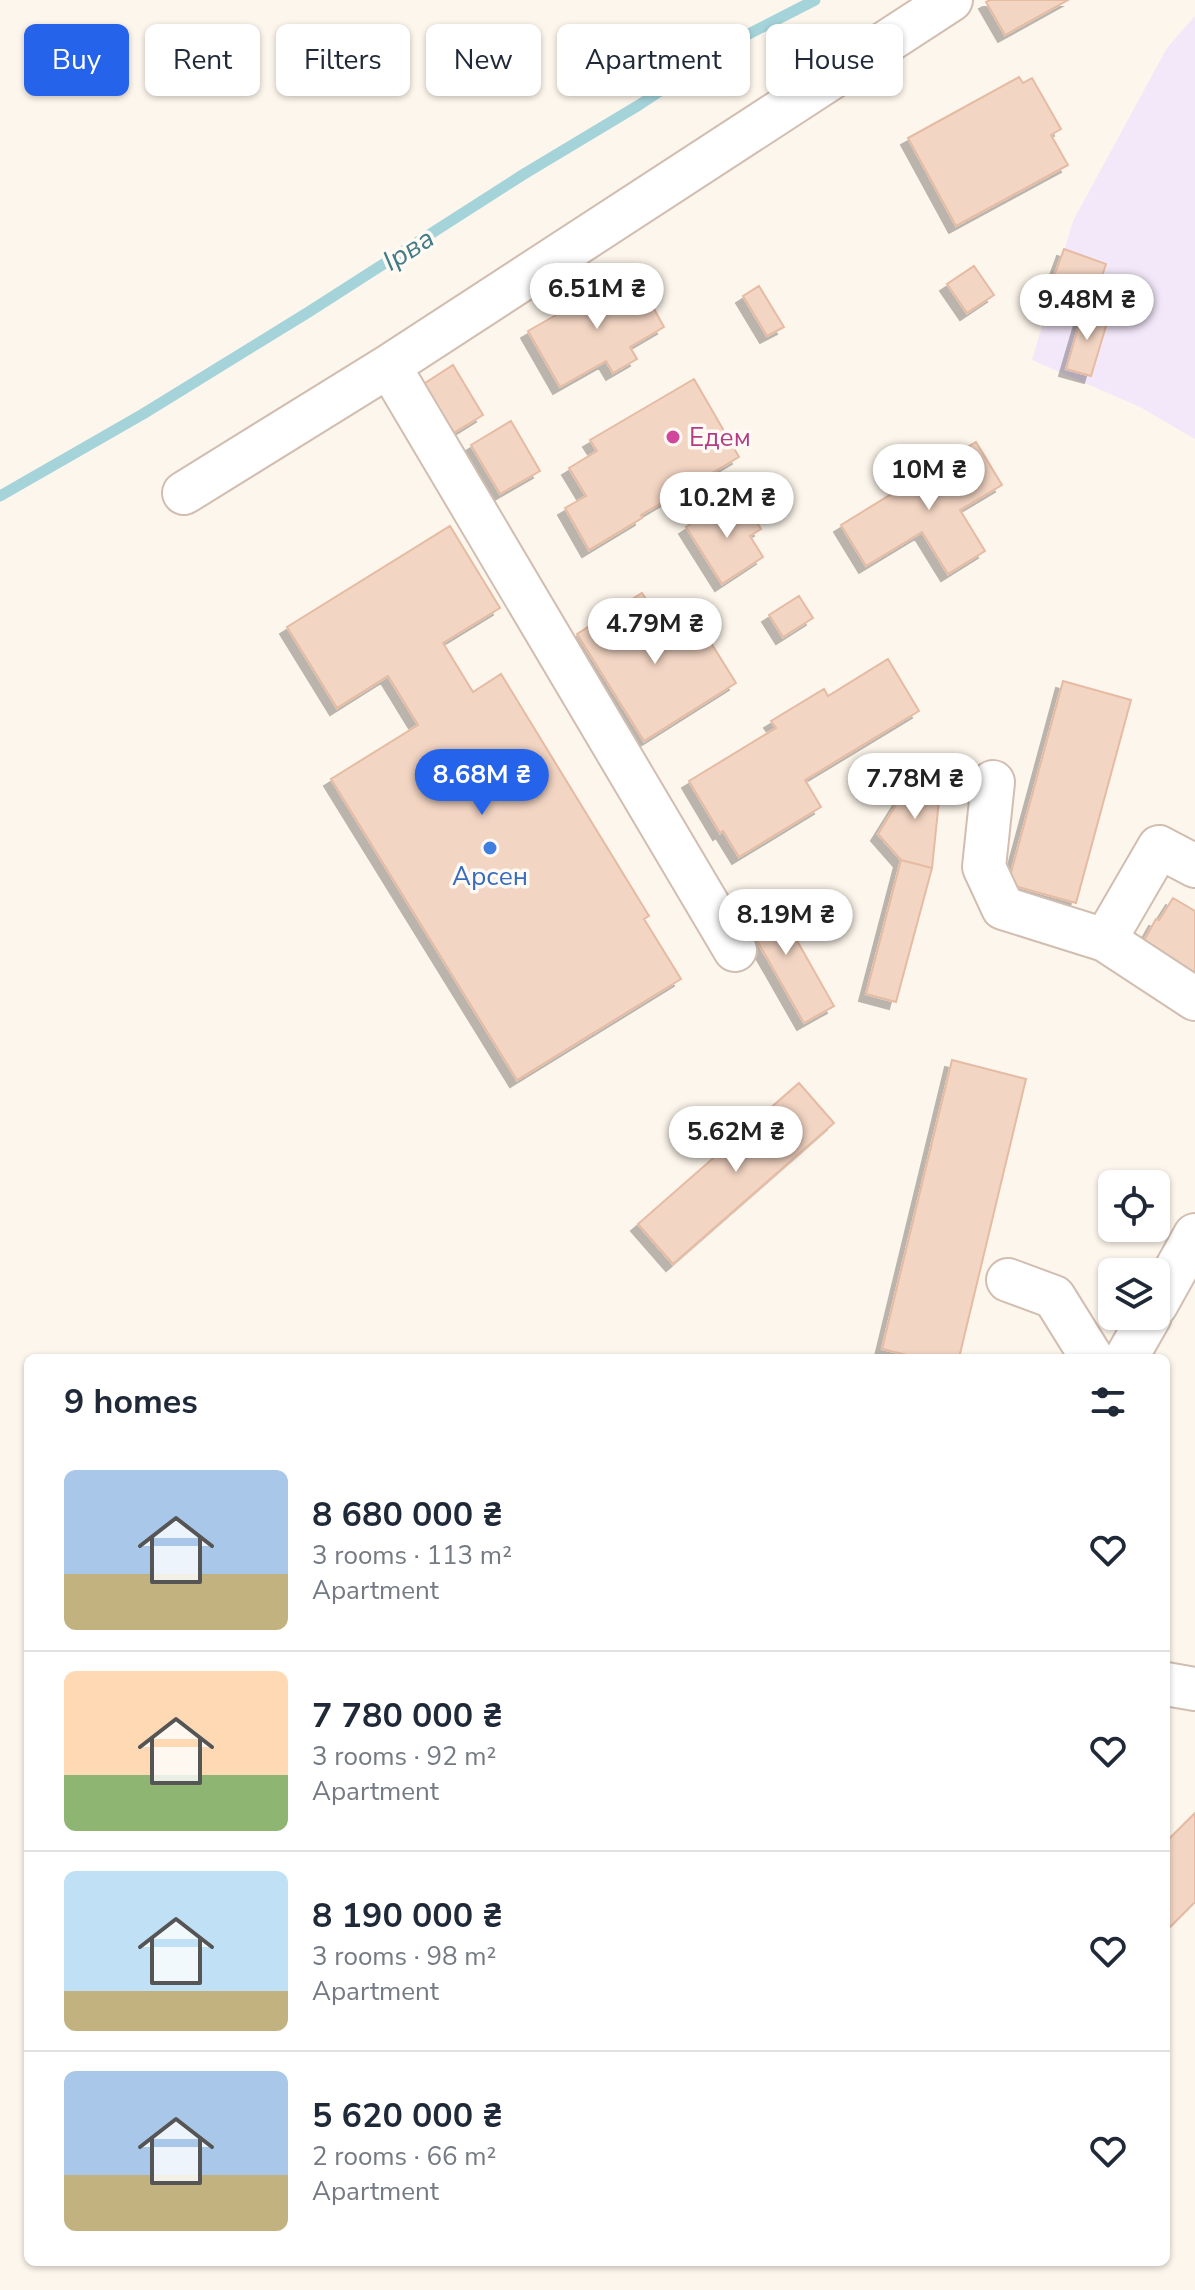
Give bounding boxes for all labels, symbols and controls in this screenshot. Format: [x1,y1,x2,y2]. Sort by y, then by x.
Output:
chip: Buy [24,24,129,96]
chip: Rent [145,24,260,96]
chip: Filters [276,24,410,96]
chip: New [426,24,541,96]
chip: Apartment [557,24,750,96]
chip: House [766,24,903,96]
water label: Ірва [375,219,442,280]
pin: 6.51M ₴ [523,263,671,331]
text: 6.51M ₴ [548,271,646,306]
pin: 9.48M ₴ [1013,274,1161,342]
text: 9.48M ₴ [1038,282,1136,317]
place label: Едем [689,420,751,455]
marker: Едем [664,428,682,446]
pin: 10M ₴ [873,444,985,512]
text: 10M ₴ [891,452,967,487]
pin: 10.2M ₴ [653,472,801,540]
text: 10.2M ₴ [678,480,776,515]
pin: 4.79M ₴ [581,598,729,666]
text: 4.79M ₴ [606,606,704,641]
pin: 8.68M ₴ [408,749,556,817]
pin: 7.78M ₴ [841,753,989,821]
text: 8.68M ₴ [433,757,531,792]
text: 7.78M ₴ [866,761,964,796]
marker: Арсен [481,839,499,857]
place label: Арсен [452,859,528,894]
pin: 8.19M ₴ [712,889,860,957]
text: 8.19M ₴ [737,897,835,932]
pin: 5.62M ₴ [662,1106,810,1174]
text: 5.62M ₴ [687,1114,785,1149]
map controls [1098,1170,1170,1330]
button: locate [1098,1170,1170,1242]
button: layers [1098,1258,1170,1330]
text: 9 homes [64,1379,198,1425]
icon: filters [1086,1380,1130,1424]
text: 8 680 000 ₴ [312,1492,503,1538]
icon: home [128,1502,224,1598]
icon: heart [1086,1528,1130,1572]
text: 3 rooms · 113 m² [312,1538,512,1573]
text: Apartment [312,1573,439,1608]
text: 7 780 000 ₴ [312,1693,503,1739]
icon: home [128,1703,224,1799]
icon: heart [1086,1729,1130,1773]
text: 3 rooms · 92 m² [312,1739,496,1774]
text: Apartment [312,1774,439,1809]
text: 8 190 000 ₴ [312,1893,503,1939]
icon: home [128,1903,224,1999]
icon: heart [1086,1929,1130,1973]
text: 3 rooms · 98 m² [312,1939,496,1974]
text: Apartment [312,1974,439,2009]
text: 5 620 000 ₴ [312,2093,503,2139]
icon: home [128,2103,224,2199]
icon: heart [1086,2129,1130,2173]
text: 2 rooms · 66 m² [312,2139,496,2174]
text: Apartment [312,2174,439,2209]

